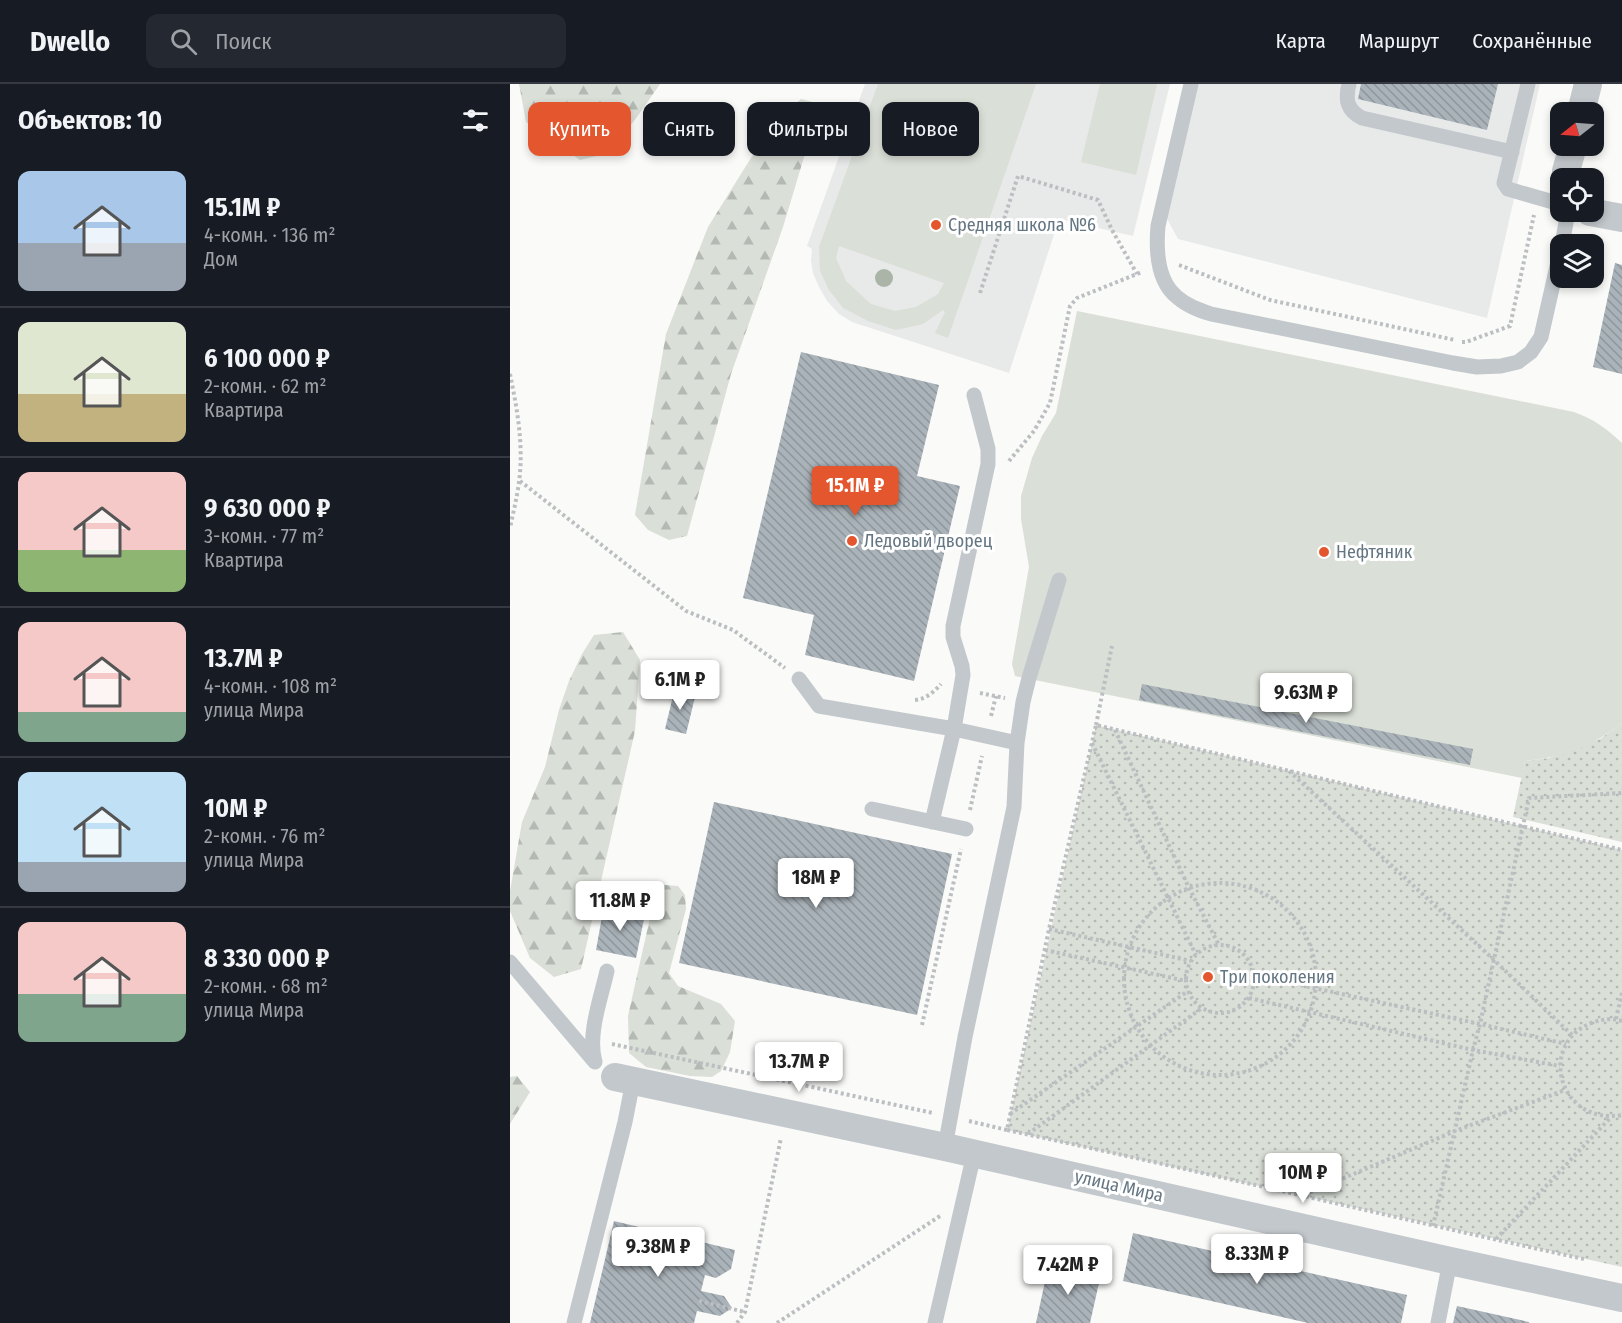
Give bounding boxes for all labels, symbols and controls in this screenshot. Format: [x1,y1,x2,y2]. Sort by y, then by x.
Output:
search box [146,14,566,68]
text: Dwello [30,25,110,58]
icon: search [167,25,200,58]
text: Поиск [215,28,272,55]
text: Карта [1276,28,1326,54]
text: Маршрут [1359,28,1439,54]
text: Сохранённые [1472,28,1592,54]
chip: Купить [528,102,631,156]
chip: Снять [643,102,735,156]
chip: Фильтры [747,102,870,156]
chip: Новое [882,102,979,156]
north arrow [1550,102,1604,156]
map controls [1550,102,1604,288]
icon: filters [459,104,492,137]
text: Объектов: 10 [18,105,162,136]
button: locate [1550,168,1604,222]
text: 15.1M ₽ [204,192,280,223]
icon: home [66,195,138,267]
place label: Средняя школа №6 [948,214,1096,236]
marker: Средняя школа №6 [929,218,943,232]
text: 4-комн. · 136 m² [204,223,335,247]
button: layers [1550,234,1604,288]
text: Дом [204,247,238,271]
text: 6 100 000 ₽ [204,343,330,374]
icon: home [66,346,138,418]
text: 2-комн. · 62 m² [204,374,326,398]
text: Квартира [204,398,284,422]
pin: 15.1M ₽ [800,466,910,517]
text: 15.1M ₽ [826,473,884,497]
text: 9 630 000 ₽ [204,493,330,524]
icon: home [66,496,138,568]
text: 3-комн. · 77 m² [204,524,324,548]
place label: Ледовый дворец [864,530,993,552]
marker: Ледовый дворец [845,534,859,548]
place label: Нефтяник [1336,541,1413,563]
marker: Нефтяник [1317,545,1331,559]
text: Квартира [204,548,284,572]
text: 13.7M ₽ [204,643,283,674]
icon: home [66,646,138,718]
pin: 6.1M ₽ [631,660,729,711]
text: 6.1M ₽ [655,667,705,691]
pin: 9.63M ₽ [1251,673,1361,724]
text: 4-комн. · 108 m² [204,674,337,698]
text: 9.63M ₽ [1274,680,1338,704]
text: улица Мира [204,698,304,722]
text: 10M ₽ [204,793,267,824]
icon: home [66,796,138,868]
text: 2-комн. · 76 m² [204,824,325,848]
text: улица Мира [204,848,304,872]
pin: 18M ₽ [774,858,858,909]
text: 18M ₽ [792,865,840,889]
pin: 11.8M ₽ [565,881,675,932]
text: 11.8M ₽ [589,888,651,912]
text: 8 330 000 ₽ [204,943,329,974]
icon: home [66,946,138,1018]
place label: Три поколения [1220,966,1335,988]
marker: Три поколения [1201,970,1215,984]
text: 2-комн. · 68 m² [204,974,328,998]
text: улица Мира [204,998,304,1022]
pin: 13.7M ₽ [744,1042,854,1093]
text: 13.7M ₽ [769,1049,829,1073]
pin: 10M ₽ [1261,1153,1345,1204]
text: 10M ₽ [1279,1160,1327,1184]
street label: улица Мира [1073,1165,1165,1207]
pin: 9.38M ₽ [603,1227,713,1278]
text: 9.38M ₽ [626,1234,690,1258]
pin: 8.33M ₽ [1202,1234,1312,1285]
text: 8.33M ₽ [1225,1241,1289,1265]
pin: 7.42M ₽ [1013,1245,1123,1296]
text: 7.42M ₽ [1037,1252,1099,1276]

